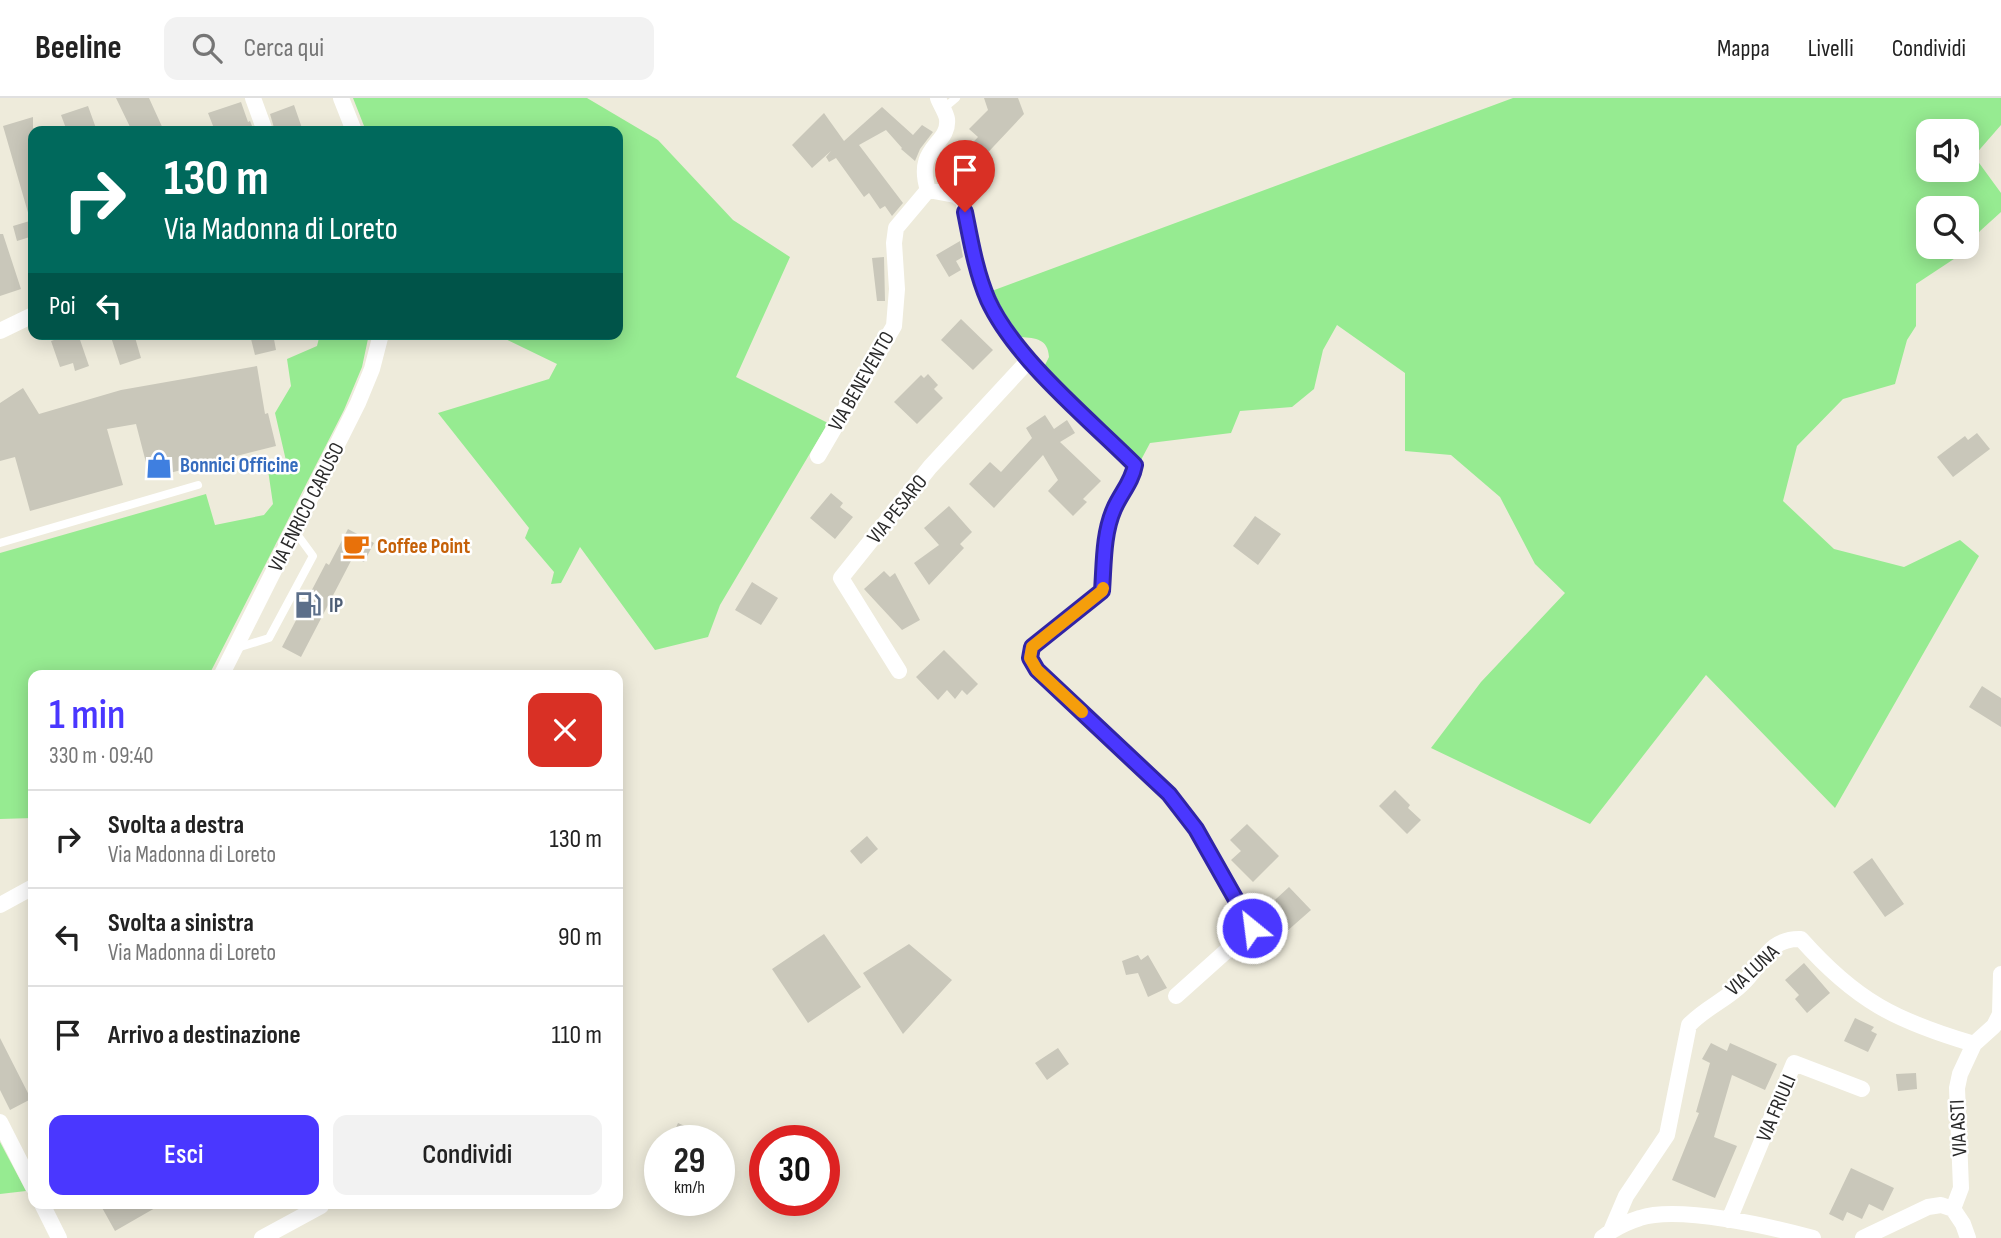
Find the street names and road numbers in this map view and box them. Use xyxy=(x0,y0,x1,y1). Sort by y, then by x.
street label: VIA BENEVENTO xyxy=(823,327,900,435)
street label: VIA ENRICO CARUSO xyxy=(263,438,350,576)
street label: VIA PESARO xyxy=(862,470,933,549)
street label: VIA LUNA xyxy=(1721,939,1785,1001)
street label: VIA FRIULI xyxy=(1751,1071,1802,1146)
street label: VIA ASTI xyxy=(1945,1099,1972,1157)

